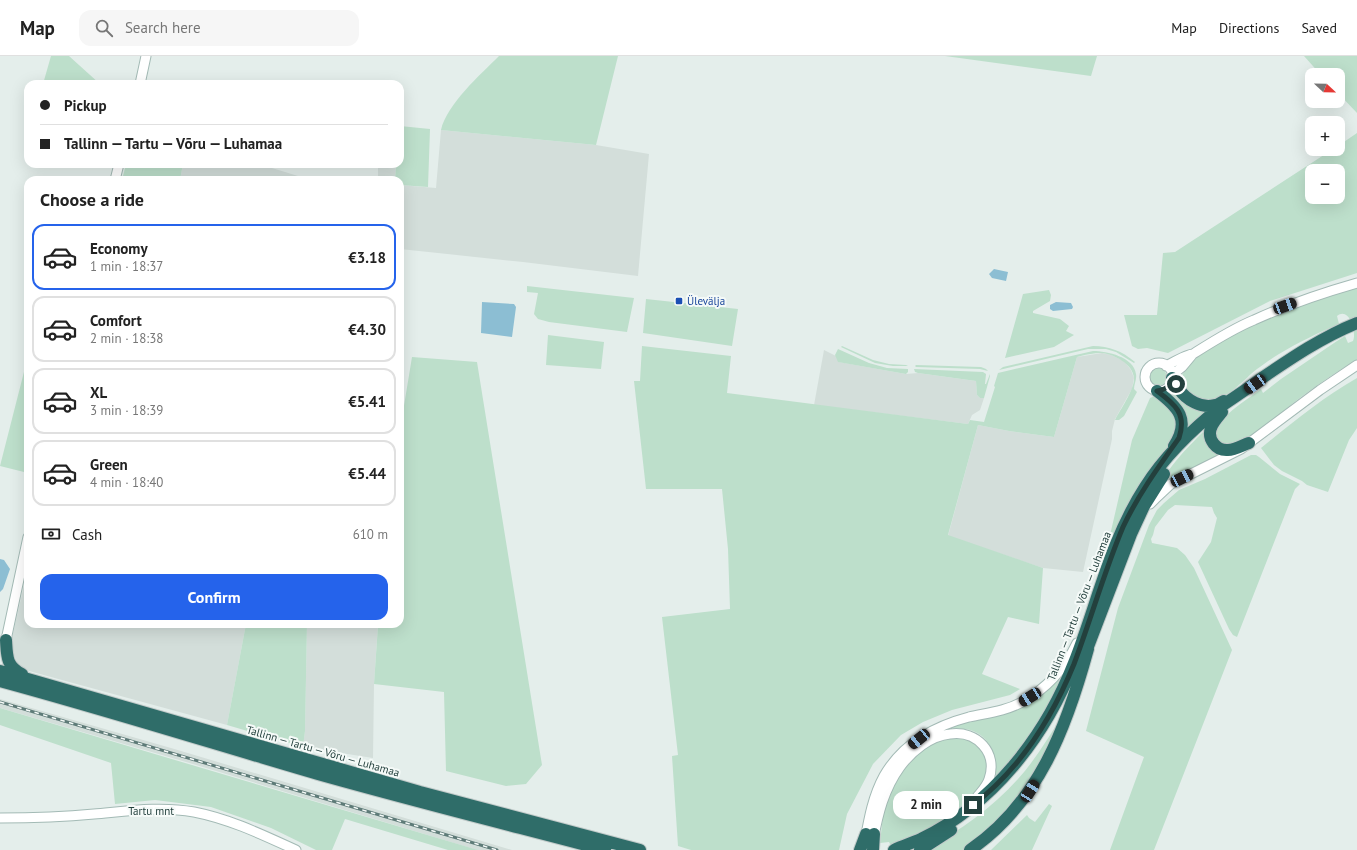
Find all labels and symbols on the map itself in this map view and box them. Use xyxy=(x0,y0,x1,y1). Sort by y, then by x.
north arrow xyxy=(1305,68,1345,108)
place label: Ülevälja xyxy=(687,294,725,308)
marker: Ülevälja xyxy=(674,296,684,306)
car xyxy=(1272,296,1298,316)
car xyxy=(1242,372,1268,396)
route start xyxy=(1167,375,1185,393)
car xyxy=(1169,467,1195,489)
street label: Tallinn — Tartu — Võru — Luhamaa xyxy=(1044,529,1114,683)
car xyxy=(1017,686,1043,708)
street label: Tallinn — Tartu — Võru — Luhamaa xyxy=(245,722,401,780)
car xyxy=(906,727,932,751)
car xyxy=(1019,778,1041,804)
callout: 2 min xyxy=(893,791,959,819)
route end xyxy=(964,796,982,814)
street label: Tartu mnt xyxy=(128,804,174,818)

